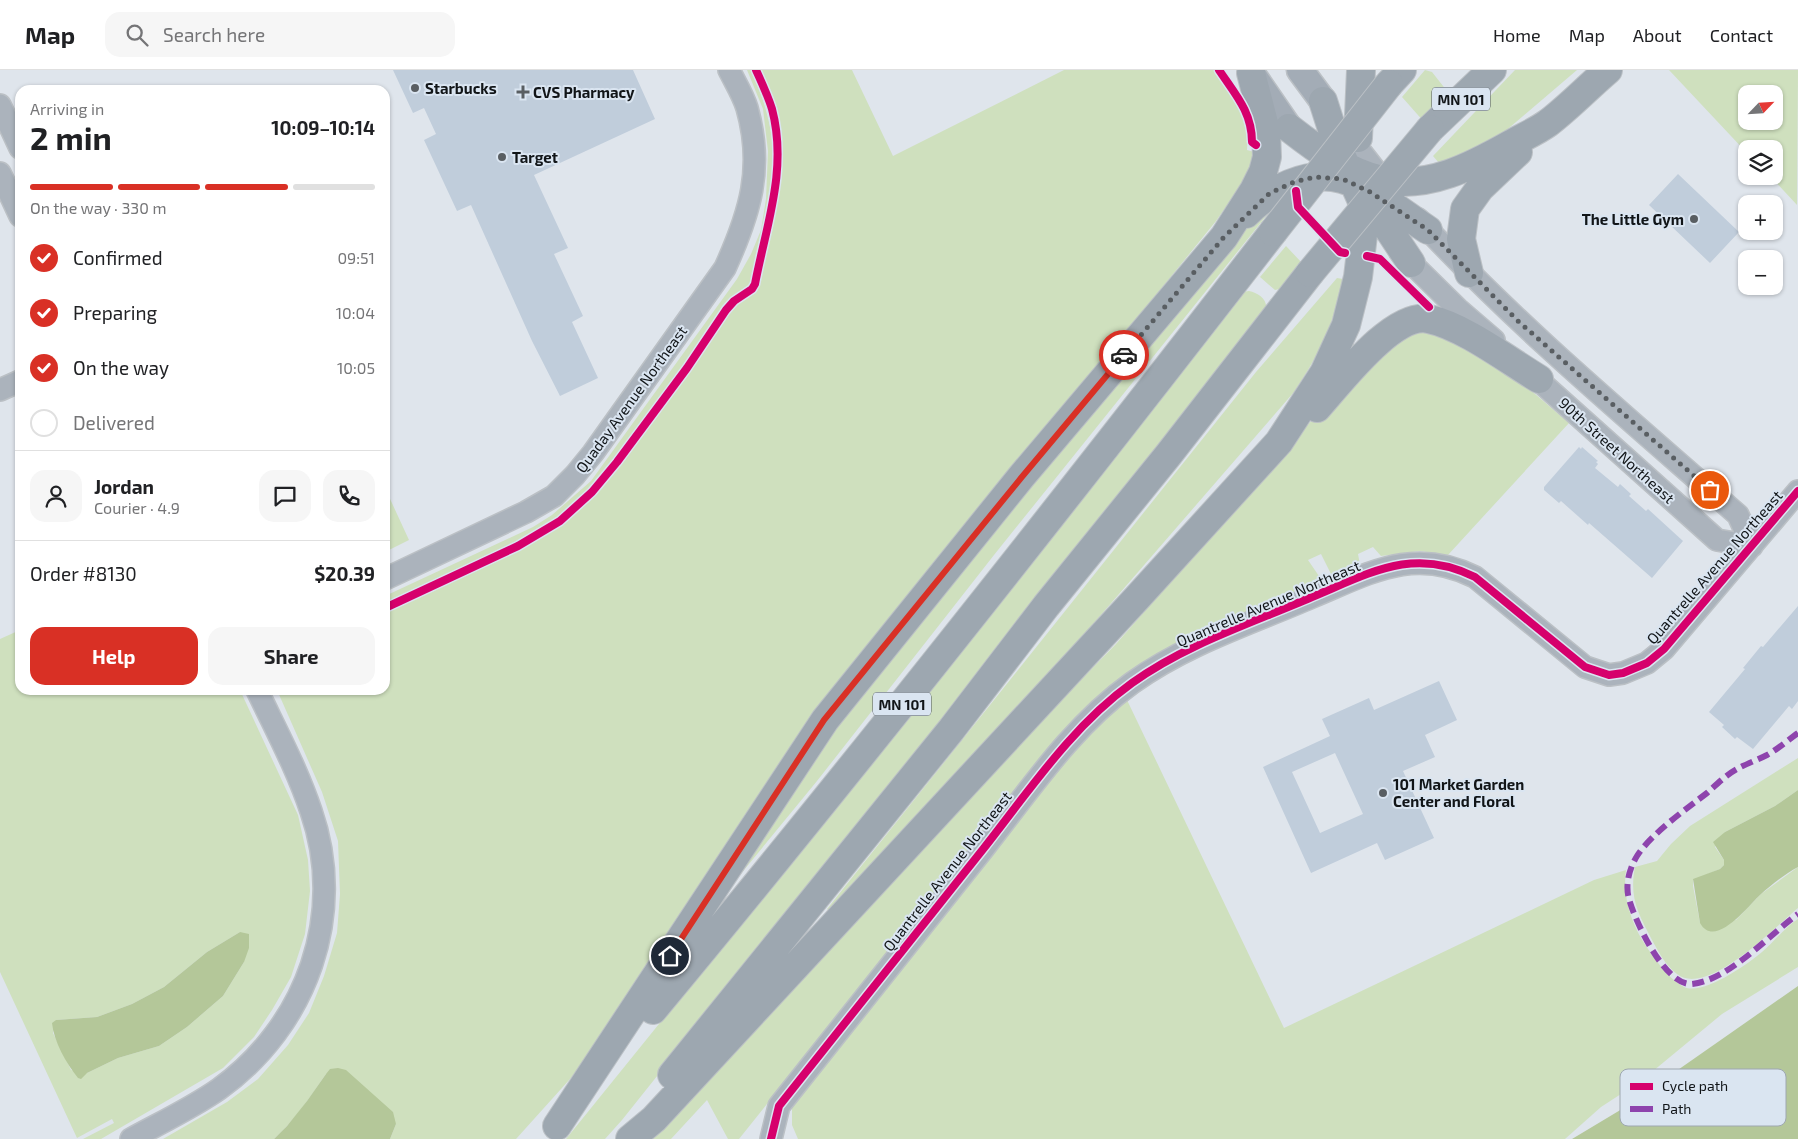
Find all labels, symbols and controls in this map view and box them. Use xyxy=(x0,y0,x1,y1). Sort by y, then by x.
search box xyxy=(105,12,455,57)
text: Map xyxy=(25,20,75,49)
icon: search xyxy=(123,21,151,49)
text: Search here xyxy=(163,23,265,46)
text: Home xyxy=(1493,24,1541,46)
text: Map xyxy=(1569,24,1605,46)
text: About xyxy=(1633,24,1682,46)
text: Contact xyxy=(1710,24,1773,46)
place label: Starbucks xyxy=(425,79,497,97)
marker: Starbucks xyxy=(409,82,421,94)
place label: CVS Pharmacy xyxy=(533,83,635,102)
north arrow xyxy=(1738,85,1782,130)
map controls xyxy=(1738,85,1783,295)
marker: CVS Pharmacy xyxy=(517,86,529,98)
road number: MN 101 xyxy=(1432,88,1490,110)
text: Arriving in xyxy=(30,99,104,118)
text: 10:09–10:14 xyxy=(271,116,375,139)
text: 2 min xyxy=(30,118,112,156)
button: layers xyxy=(1738,140,1783,185)
place label: Target xyxy=(512,148,558,166)
marker: Target xyxy=(496,151,508,163)
button: + xyxy=(1738,195,1783,240)
text: On the way · 330 m xyxy=(30,198,166,217)
place label: The Little Gym xyxy=(1582,210,1684,229)
marker: The Little Gym xyxy=(1688,213,1700,225)
icon: check xyxy=(30,244,58,272)
text: Confirmed xyxy=(73,246,163,269)
text: 09:51 xyxy=(337,248,375,267)
button: − xyxy=(1738,250,1783,295)
icon: check xyxy=(30,299,58,327)
text: Preparing xyxy=(73,301,157,324)
text: 10:04 xyxy=(336,303,375,322)
street label: Quaday Avenue Northeast xyxy=(572,322,691,476)
courier xyxy=(1099,330,1149,380)
icon: car xyxy=(1110,341,1138,369)
icon: check xyxy=(30,354,58,382)
text: On the way xyxy=(73,356,169,379)
text: 10:05 xyxy=(337,358,375,377)
street label: 90th Street Northeast xyxy=(1555,393,1679,507)
text: Delivered xyxy=(73,411,155,434)
pin xyxy=(1689,469,1731,511)
button: person xyxy=(30,470,82,522)
button: chat xyxy=(259,470,311,522)
button: phone xyxy=(323,470,375,522)
text: Jordan xyxy=(94,475,154,498)
icon: bag xyxy=(1696,476,1724,504)
street label: Quantrelle Avenue Northeast xyxy=(1642,486,1787,648)
text: Courier · 4.9 xyxy=(94,498,180,517)
street label: Quantrelle Avenue Northeast xyxy=(1173,556,1363,651)
text: Order #8130 xyxy=(30,562,137,585)
text: $20.39 xyxy=(314,562,375,585)
button: Help xyxy=(30,627,198,685)
button: Share xyxy=(208,627,375,685)
road number: MN 101 xyxy=(873,692,931,716)
place label: 101 Market Garden Center and Floral xyxy=(1393,775,1524,810)
street label: Quantrelle Avenue Northeast xyxy=(879,787,1016,955)
marker: 101 Market Garden Center and Floral xyxy=(1377,787,1389,799)
pin xyxy=(649,935,691,977)
icon: home xyxy=(656,942,684,970)
legend xyxy=(1620,1069,1786,1126)
text: Cycle path xyxy=(1662,1077,1728,1094)
text: Path xyxy=(1662,1100,1691,1117)

